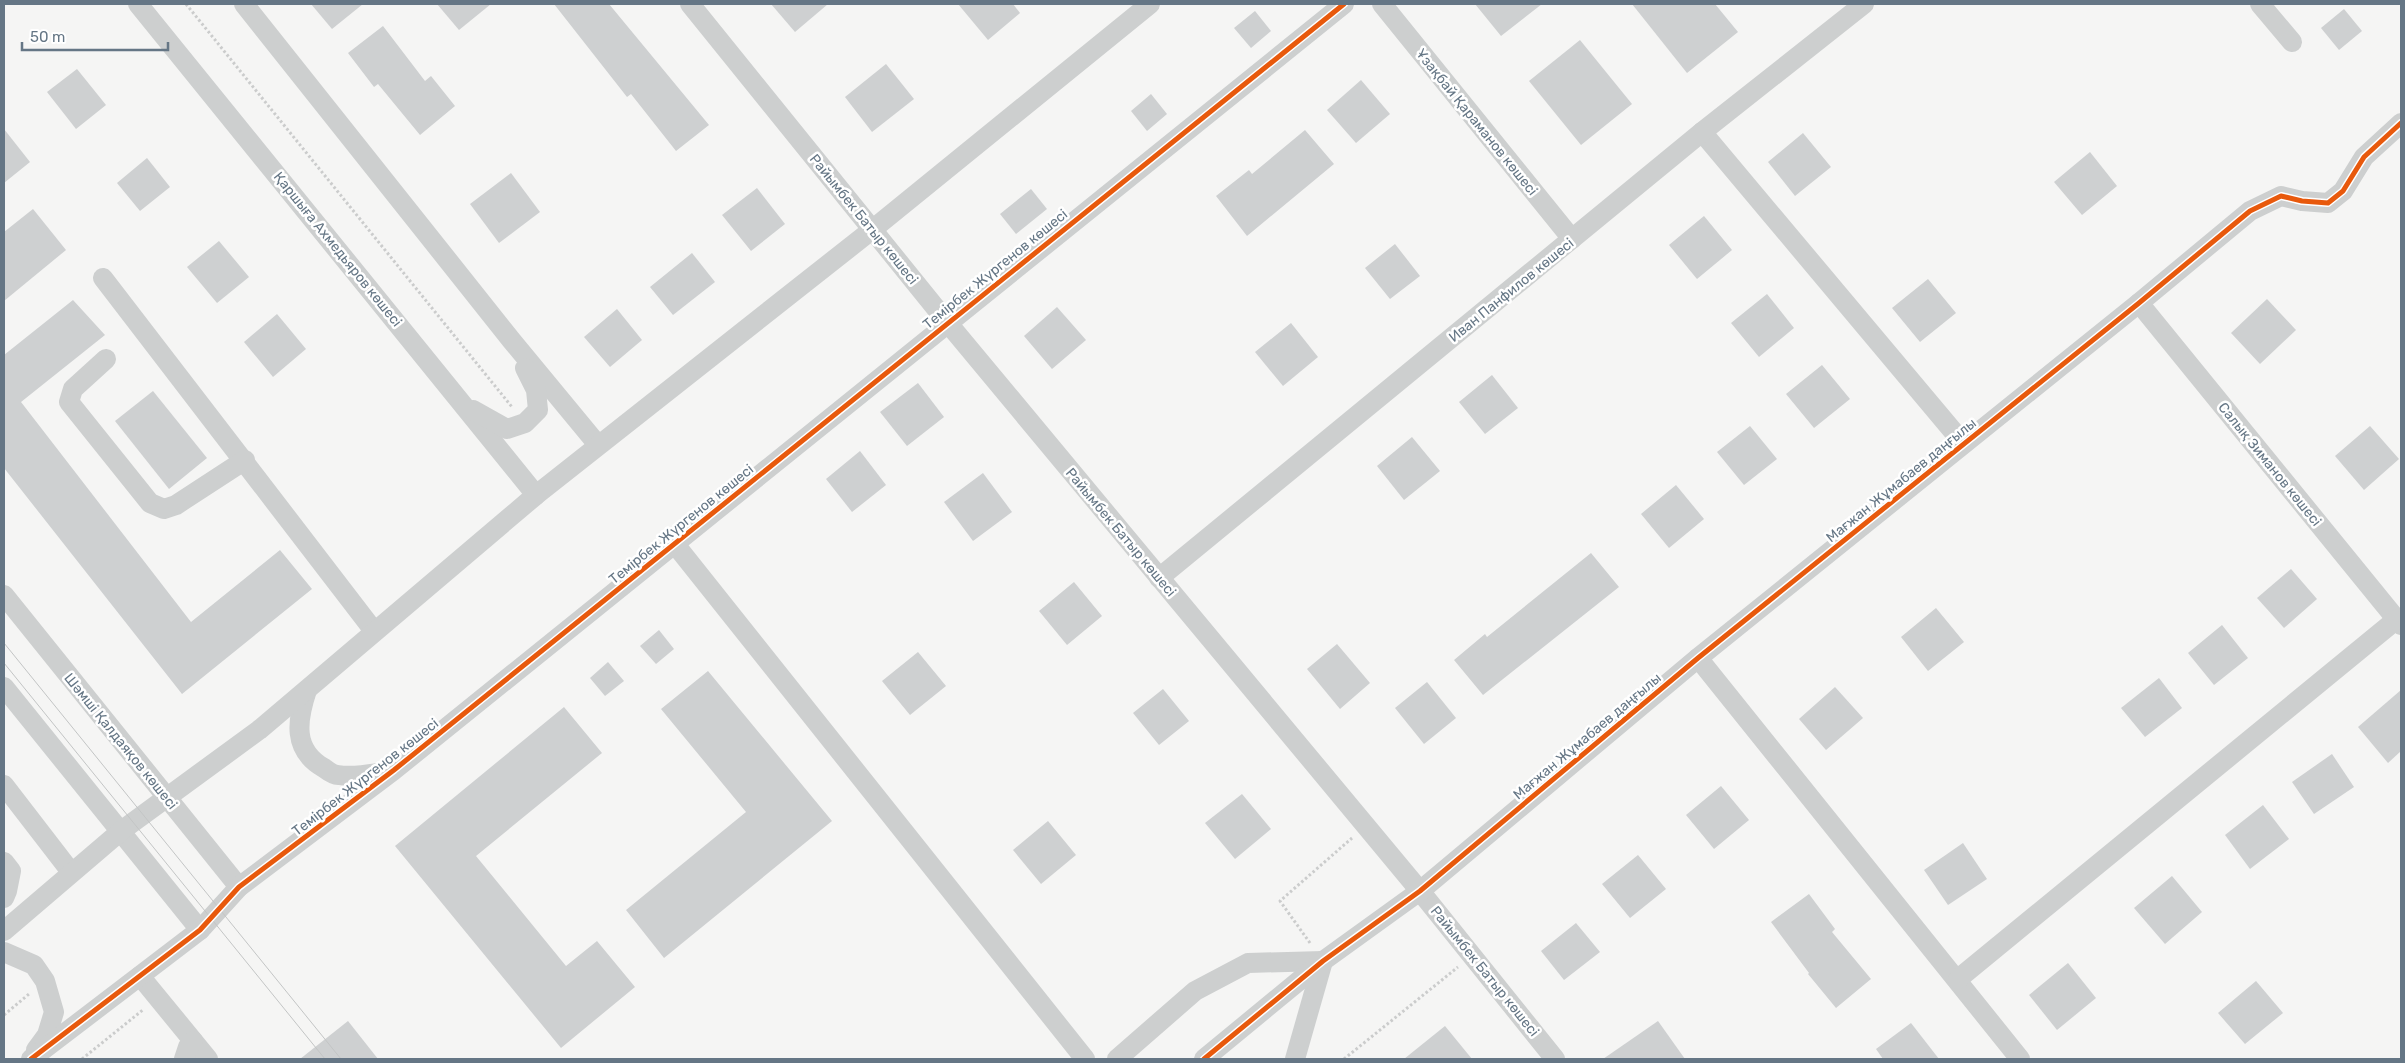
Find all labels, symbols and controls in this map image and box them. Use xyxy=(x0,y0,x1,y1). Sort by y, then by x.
scale bar xyxy=(22,20,169,52)
text: 50 m xyxy=(30,28,65,46)
street label: Ұзақбай Қараманов көшесі xyxy=(1412,46,1541,199)
street label: Райымбек Батыр көшесі xyxy=(806,151,921,288)
street label: Қаршыға Ахмедьяров көшесі xyxy=(270,169,405,330)
street label: Темірбек Жүргенов көшесі xyxy=(920,206,1071,333)
street label: Иван Панфилов көшесі xyxy=(1445,235,1577,346)
street label: Салық Зиманов көшесі xyxy=(2214,399,2325,530)
street label: Мағжан Жұмабаев даңғылы xyxy=(1823,415,1980,546)
street label: Темірбек Жүргенов көшесі xyxy=(606,461,757,588)
street label: Райымбек Батыр көшесі xyxy=(1062,465,1179,600)
street label: Мағжан Жұмабаев даңғылы xyxy=(1510,669,1665,803)
street label: Шәмші Қалдаяқов көшесі xyxy=(60,670,181,813)
street label: Темірбек Жүргенов көшесі xyxy=(289,715,442,840)
street label: Райымбек Батыр көшесі xyxy=(1427,903,1542,1040)

